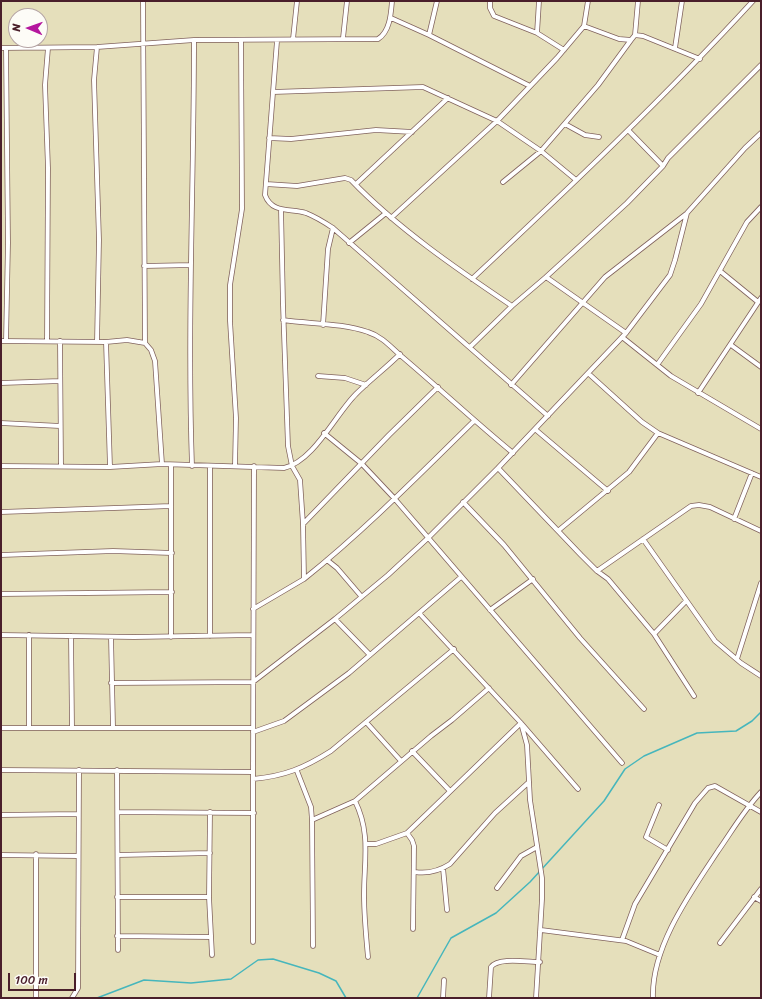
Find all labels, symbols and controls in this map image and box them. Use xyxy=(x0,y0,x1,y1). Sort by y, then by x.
north arrow xyxy=(8,8,48,48)
text: N xyxy=(7,23,26,32)
scale bar xyxy=(10,965,78,991)
text: 100 m xyxy=(15,969,48,991)

